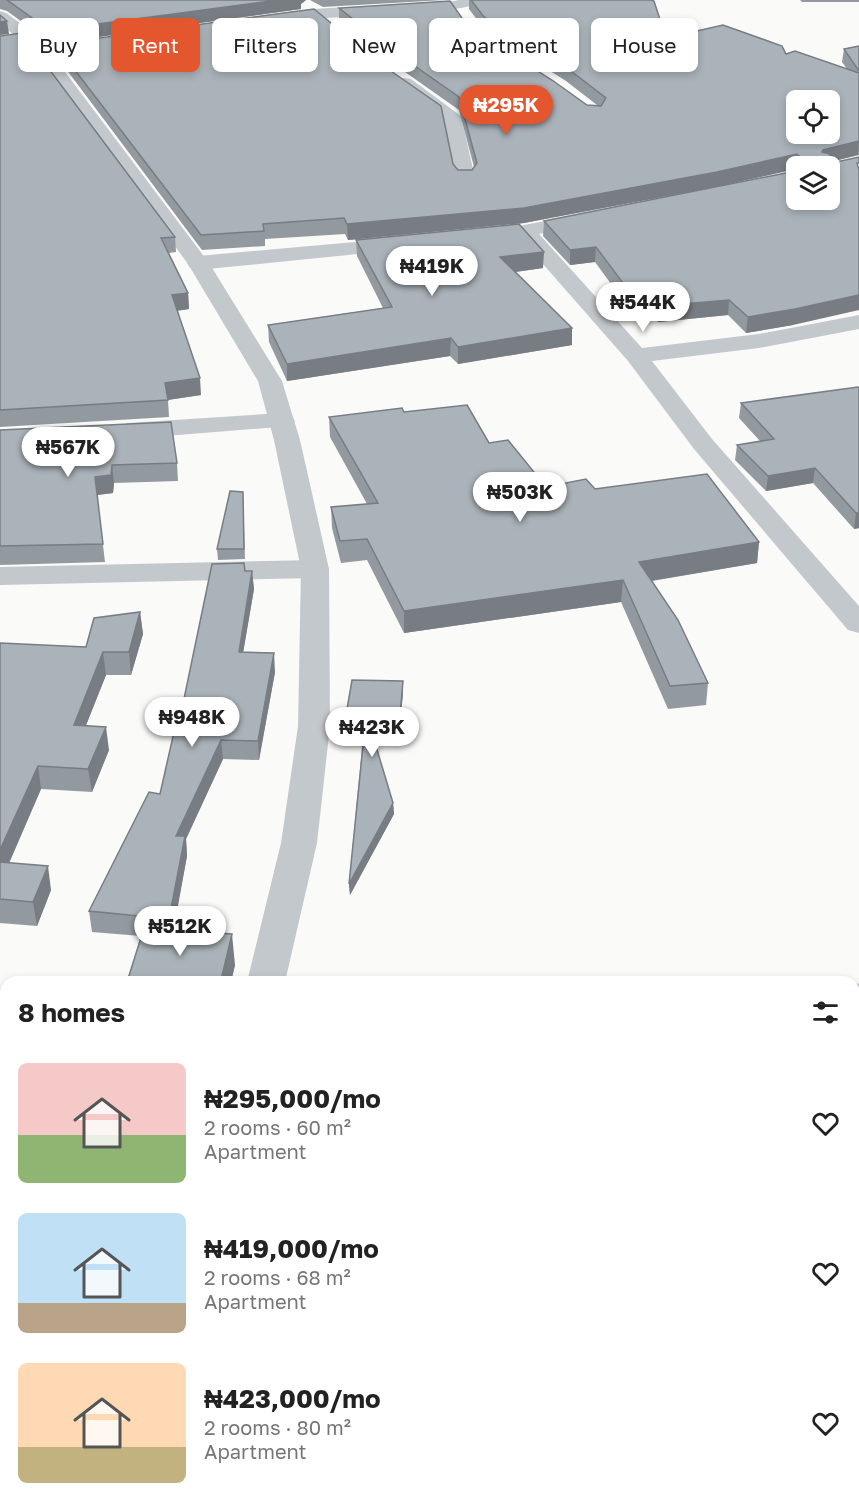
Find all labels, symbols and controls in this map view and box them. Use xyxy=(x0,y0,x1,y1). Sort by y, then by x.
chip: Buy xyxy=(18,18,99,72)
chip: Rent xyxy=(111,18,200,72)
chip: Filters xyxy=(212,18,318,72)
chip: New xyxy=(330,18,417,72)
chip: Apartment xyxy=(429,18,579,72)
chip: House xyxy=(591,18,698,72)
pin: ₦295K xyxy=(464,85,548,136)
map controls xyxy=(786,90,840,210)
button: locate xyxy=(786,90,840,144)
text: ₦295K xyxy=(473,92,539,116)
button: layers xyxy=(786,156,840,210)
pin: ₦419K xyxy=(390,246,474,297)
text: ₦419K xyxy=(400,253,464,277)
pin: ₦544K xyxy=(601,282,685,333)
text: ₦544K xyxy=(610,289,676,313)
pin: ₦567K xyxy=(26,427,110,478)
text: ₦567K xyxy=(36,434,100,458)
pin: ₦503K xyxy=(478,472,562,523)
text: ₦503K xyxy=(487,479,553,503)
pin: ₦948K xyxy=(150,697,234,748)
text: ₦948K xyxy=(159,704,225,728)
pin: ₦423K xyxy=(330,707,414,758)
text: ₦423K xyxy=(339,714,405,738)
pin: ₦512K xyxy=(138,906,222,957)
text: ₦512K xyxy=(148,913,212,937)
icon: filters xyxy=(809,996,842,1029)
text: 8 homes xyxy=(18,997,125,1028)
text: ₦295,000/mo xyxy=(204,1083,381,1114)
icon: home xyxy=(66,1087,138,1159)
icon: heart xyxy=(809,1107,842,1140)
text: 2 rooms · 60 m² xyxy=(204,1115,351,1139)
text: Apartment xyxy=(204,1139,307,1163)
text: ₦419,000/mo xyxy=(204,1233,379,1264)
icon: home xyxy=(66,1237,138,1309)
icon: heart xyxy=(809,1257,842,1290)
text: 2 rooms · 68 m² xyxy=(204,1265,351,1289)
text: Apartment xyxy=(204,1289,307,1313)
text: ₦423,000/mo xyxy=(204,1383,381,1414)
icon: home xyxy=(66,1387,138,1459)
icon: heart xyxy=(809,1407,842,1440)
text: 2 rooms · 80 m² xyxy=(204,1415,351,1439)
text: Apartment xyxy=(204,1439,307,1463)

